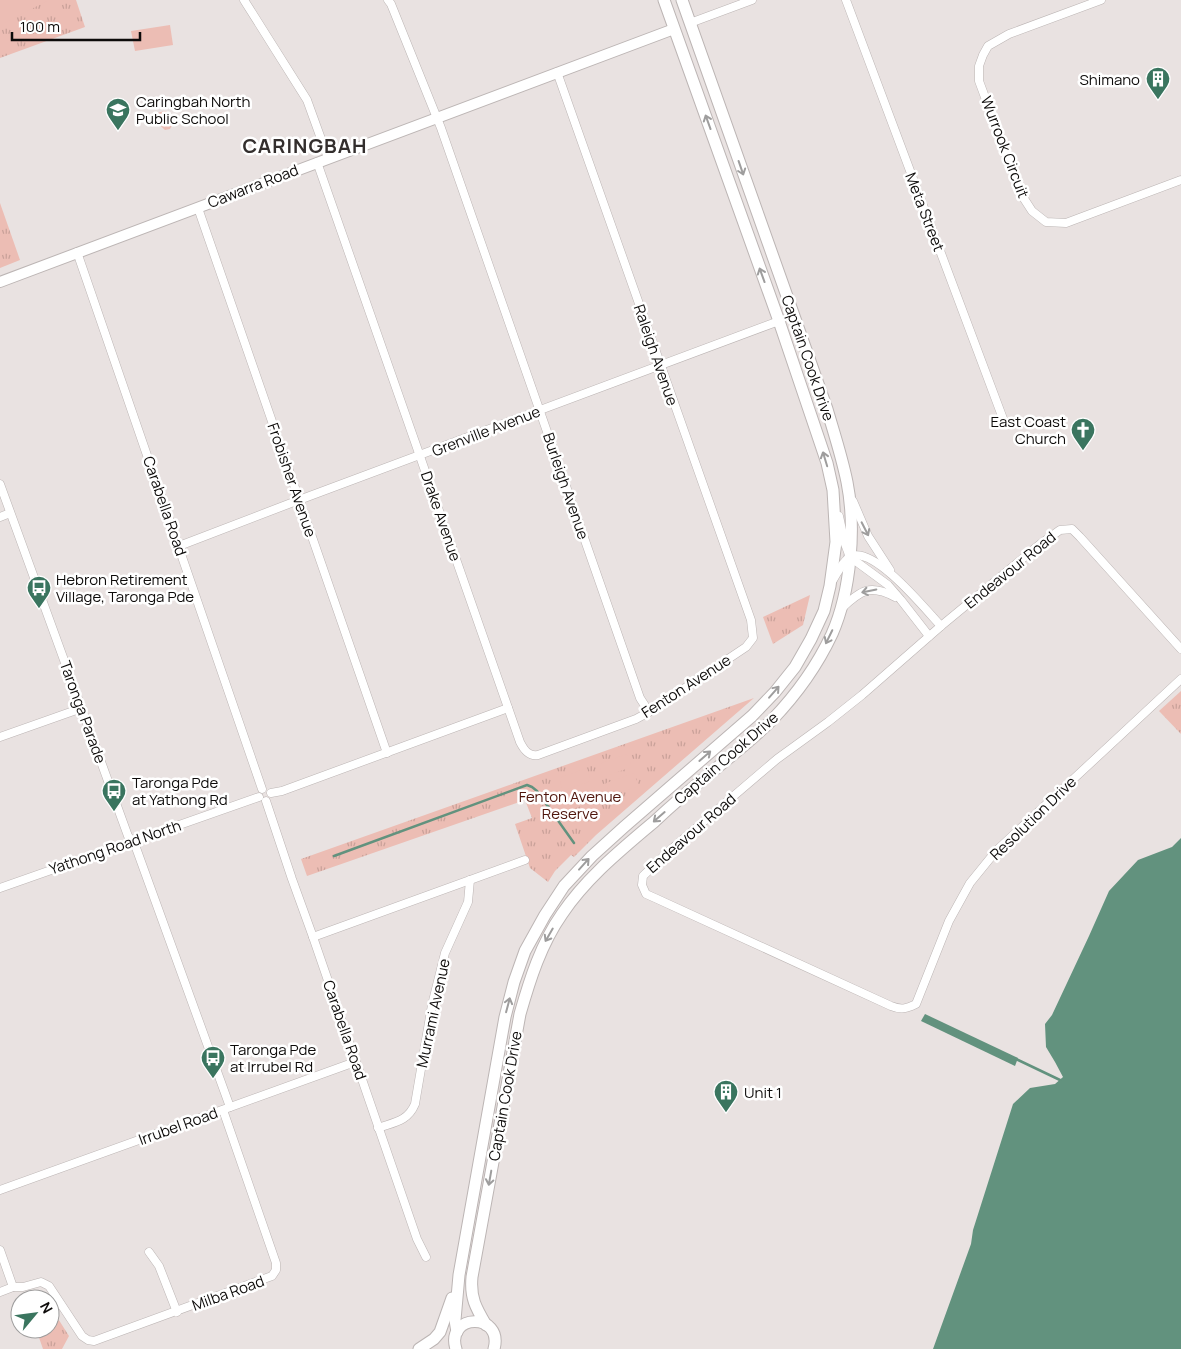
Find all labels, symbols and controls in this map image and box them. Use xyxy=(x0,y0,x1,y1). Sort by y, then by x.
scale bar xyxy=(12,10,140,42)
text: 100 m xyxy=(20,16,60,37)
building icon: Shimano xyxy=(1145,66,1171,100)
place label: Shimano xyxy=(1080,69,1140,90)
place label: Caringbah North Public School xyxy=(136,91,250,129)
street label: Wurrook Circuit xyxy=(976,93,1034,201)
school or university icon: Caringbah North Public School xyxy=(105,97,131,131)
one-way arrow xyxy=(702,115,712,131)
district label: CARINGBAH xyxy=(242,132,368,159)
street label: Cawarra Road xyxy=(205,159,301,213)
one-way arrow xyxy=(737,160,747,176)
street label: Meta Street xyxy=(900,170,950,254)
one-way arrow xyxy=(757,268,766,284)
street label: Captain Cook Drive xyxy=(777,292,839,424)
street label: Raleigh Avenue xyxy=(629,302,683,409)
street label: Grenville Avenue xyxy=(429,401,543,461)
place label: East Coast Church xyxy=(990,411,1066,449)
church icon: East Coast Church xyxy=(1070,417,1096,451)
street label: Frobisher Avenue xyxy=(263,420,321,540)
street label: Burleigh Avenue xyxy=(538,430,594,542)
one-way arrow xyxy=(820,451,830,467)
street label: Carabella Road xyxy=(138,453,192,559)
street label: Drake Avenue xyxy=(416,468,466,564)
one-way arrow xyxy=(861,521,870,536)
street label: Endeavour Road xyxy=(960,527,1060,613)
place label: Hebron Retirement Village, Taronga Pde xyxy=(56,569,194,607)
bus stop icon: Hebron Retirement Village, Taronga Pde xyxy=(26,575,52,609)
one-way arrow xyxy=(861,587,877,597)
one-way arrow xyxy=(824,630,834,645)
street label: Fenton Avenue xyxy=(637,649,735,723)
street label: Taronga Parade xyxy=(55,658,111,766)
one-way arrow xyxy=(768,686,779,699)
street label: Captain Cook Drive xyxy=(669,707,783,809)
one-way arrow xyxy=(699,750,712,762)
street label: Resolution Drive xyxy=(985,771,1081,865)
place label: Taronga Pde at Yathong Rd xyxy=(132,772,228,810)
bus stop icon: Taronga Pde at Yathong Rd xyxy=(101,778,127,812)
park label: Fenton Avenue Reserve xyxy=(519,786,622,824)
street label: Endeavour Road xyxy=(642,788,740,878)
one-way arrow xyxy=(653,811,666,822)
street label: Yathong Road North xyxy=(46,815,184,879)
one-way arrow xyxy=(579,858,590,871)
one-way arrow xyxy=(544,927,554,941)
street label: Murrami Avenue xyxy=(411,956,455,1069)
street label: Carabella Road xyxy=(318,977,372,1083)
one-way arrow xyxy=(504,998,513,1014)
street label: Captain Cook Drive xyxy=(483,1029,527,1163)
place label: Taronga Pde at Irrubel Rd xyxy=(230,1039,316,1077)
bus stop icon: Taronga Pde at Irrubel Rd xyxy=(200,1045,226,1079)
building icon: Unit 1 xyxy=(713,1079,739,1113)
place label: Unit 1 xyxy=(744,1082,782,1103)
street label: Irrubel Road xyxy=(135,1102,221,1150)
one-way arrow xyxy=(484,1169,494,1185)
street label: Milba Road xyxy=(189,1270,267,1316)
north arrow xyxy=(10,1289,60,1339)
text: N xyxy=(36,1298,58,1316)

